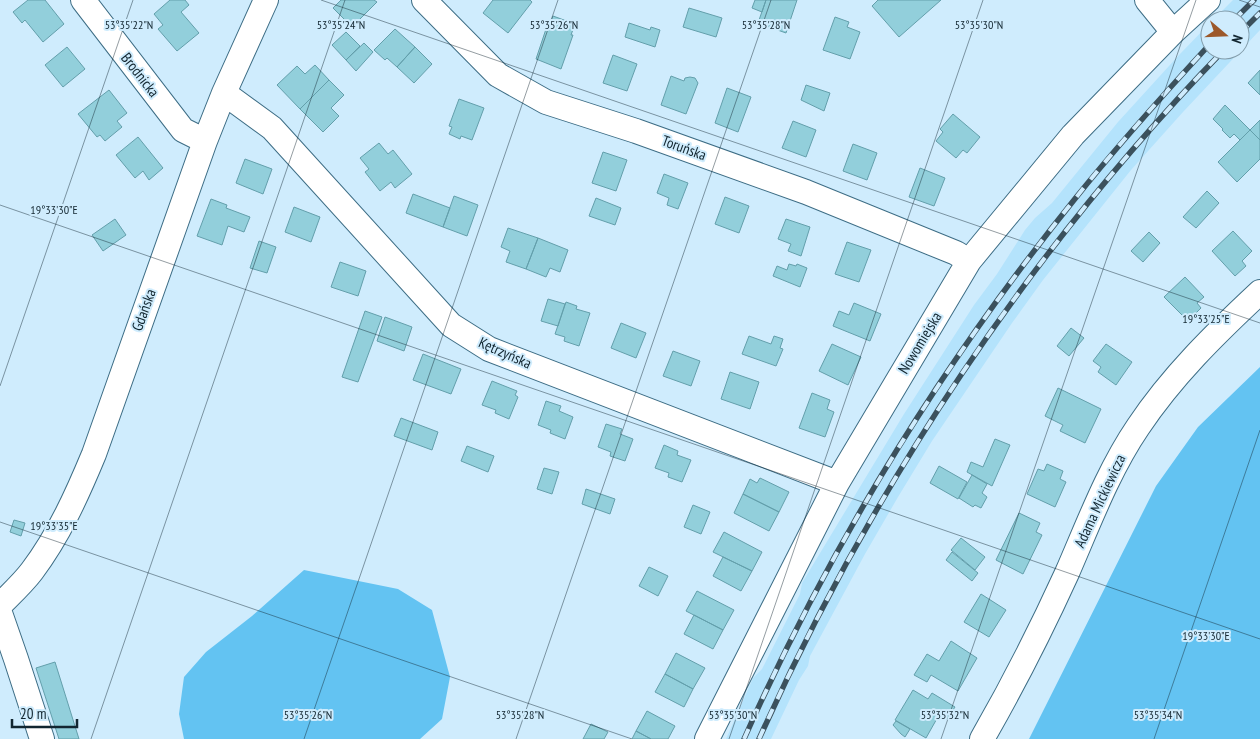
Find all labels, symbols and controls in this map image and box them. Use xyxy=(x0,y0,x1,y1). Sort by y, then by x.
north arrow xyxy=(1200,10,1250,60)
text: 53°35'22"N xyxy=(105,17,153,32)
text: 53°35'24"N xyxy=(317,17,365,32)
text: 53°35'26"N xyxy=(530,17,578,32)
text: 53°35'28"N xyxy=(742,17,790,32)
text: 53°35'30"N xyxy=(955,17,1003,32)
text: N xyxy=(1228,33,1247,46)
street label: Brodnicka xyxy=(117,49,164,101)
street label: Toruńska xyxy=(659,131,709,164)
text: 19°33'30"E xyxy=(30,202,78,217)
street label: Gdańska xyxy=(127,286,160,333)
street label: Nowomiejska xyxy=(894,308,945,377)
text: 19°33'25"E xyxy=(1182,311,1230,326)
street label: Kętrzyńska xyxy=(476,333,534,373)
street label: Adama Mickiewicza xyxy=(1070,451,1129,550)
text: 19°33'35"E xyxy=(30,518,78,533)
text: 19°33'30"E xyxy=(1182,628,1230,643)
scale bar xyxy=(12,696,78,728)
text: 20 m xyxy=(20,704,46,723)
text: 53°35'26"N xyxy=(284,707,332,722)
text: 53°35'28"N xyxy=(496,707,544,722)
text: 53°35'30"N xyxy=(709,707,757,722)
text: 53°35'32"N xyxy=(921,707,969,722)
text: 53°35'34"N xyxy=(1134,707,1182,722)

